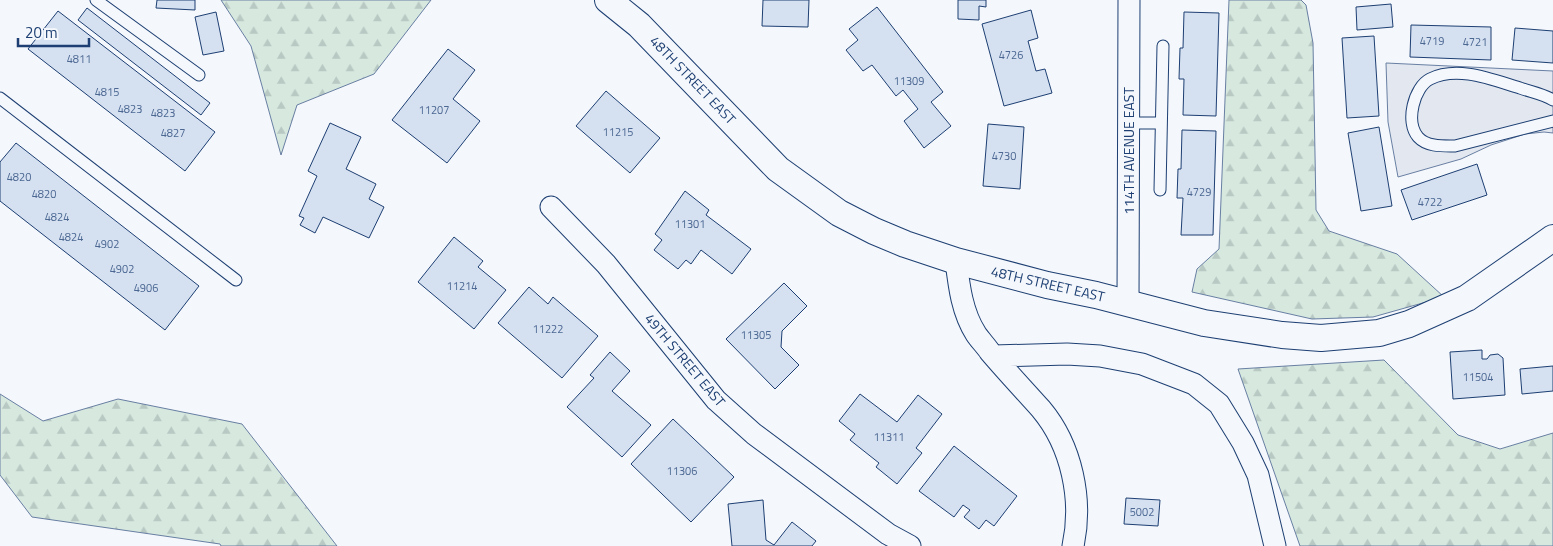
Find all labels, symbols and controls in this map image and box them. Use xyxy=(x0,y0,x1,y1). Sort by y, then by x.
scale bar xyxy=(18,15,89,47)
text: 20 m xyxy=(25,21,58,44)
street label: 48TH STREET EAST xyxy=(646,31,742,129)
house number: 4719 xyxy=(1420,33,1444,49)
house number: 4721 xyxy=(1463,34,1487,50)
house number: 4726 xyxy=(999,47,1023,63)
house number: 4811 xyxy=(67,51,91,67)
house number: 11309 xyxy=(894,73,924,89)
house number: 4815 xyxy=(95,84,119,100)
street label: 114TH AVENUE EAST xyxy=(1118,87,1139,215)
house number: 4823 xyxy=(118,101,142,117)
house number: 11207 xyxy=(419,102,449,118)
house number: 4823 xyxy=(151,105,175,121)
house number: 11215 xyxy=(603,124,633,140)
house number: 4827 xyxy=(161,125,185,141)
house number: 4730 xyxy=(992,148,1016,164)
house number: 4820 xyxy=(7,169,31,185)
house number: 4729 xyxy=(1187,184,1211,200)
house number: 4820 xyxy=(32,186,56,202)
house number: 4722 xyxy=(1418,194,1442,210)
house number: 4824 xyxy=(45,209,69,225)
house number: 11301 xyxy=(675,216,705,232)
house number: 4824 xyxy=(59,229,83,245)
house number: 4902 xyxy=(95,236,119,252)
street label: 48TH STREET EAST xyxy=(989,260,1108,307)
house number: 4902 xyxy=(110,261,134,277)
house number: 11214 xyxy=(447,278,477,294)
house number: 4906 xyxy=(134,280,158,296)
street label: 49TH STREET EAST xyxy=(640,308,731,411)
house number: 11222 xyxy=(533,321,563,337)
house number: 11305 xyxy=(741,327,771,343)
house number: 11504 xyxy=(1463,369,1493,385)
house number: 11311 xyxy=(874,429,904,445)
house number: 11306 xyxy=(667,463,697,479)
house number: 5002 xyxy=(1130,504,1154,520)

